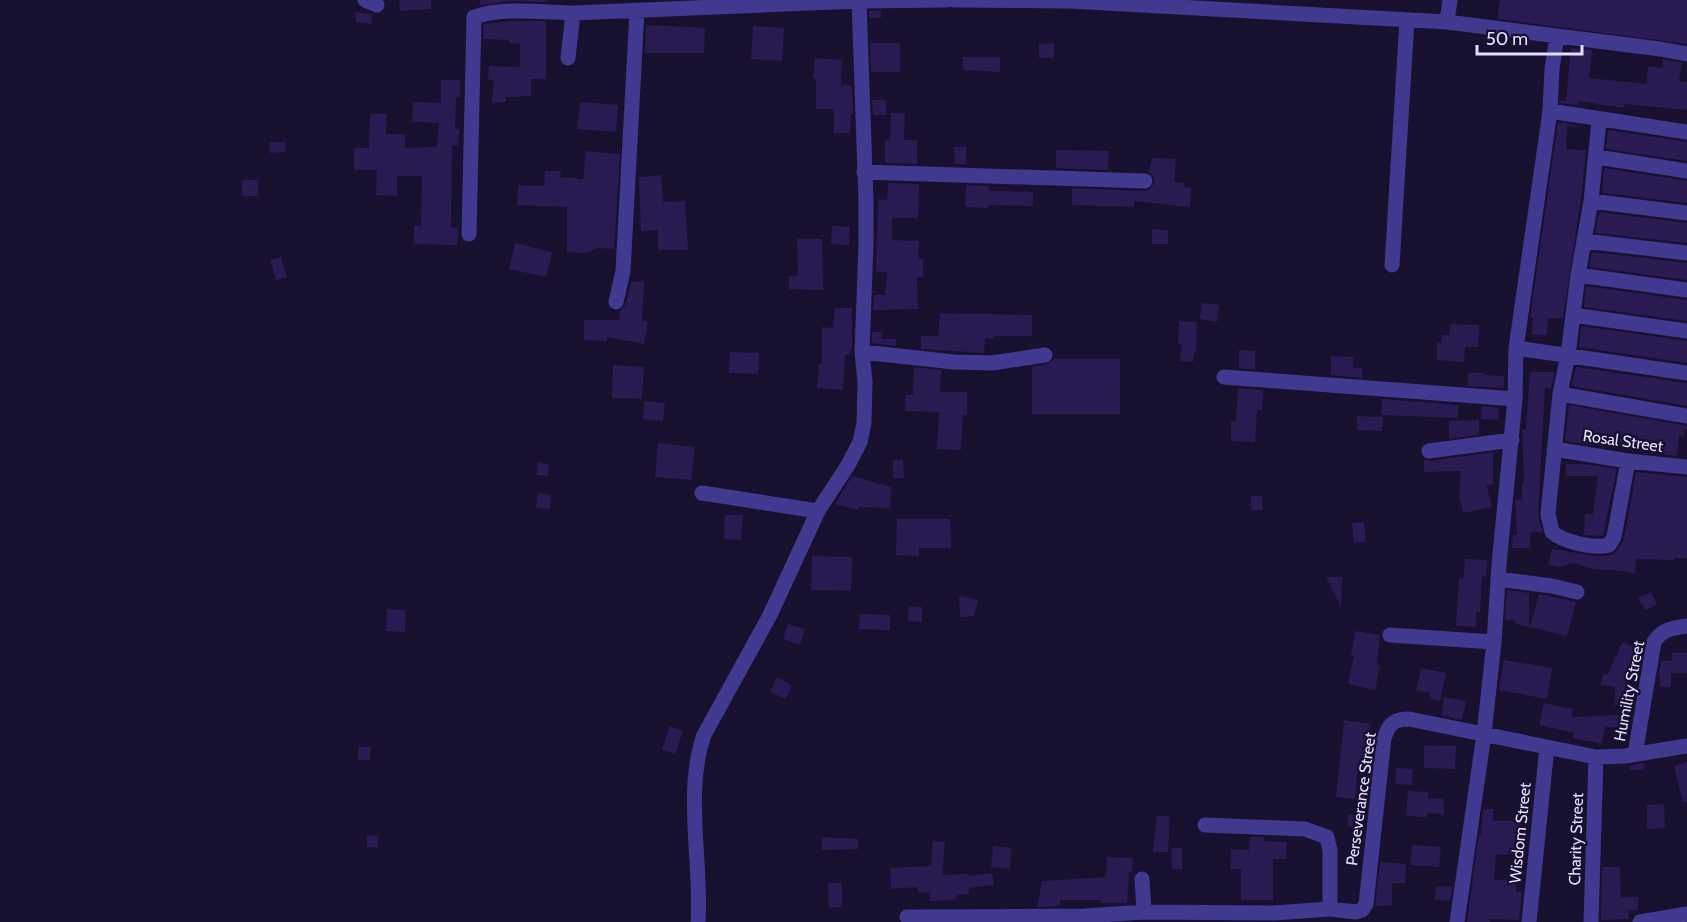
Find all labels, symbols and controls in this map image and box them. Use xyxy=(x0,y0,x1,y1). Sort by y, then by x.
scale bar xyxy=(1477,18,1582,56)
text: 50 m xyxy=(1486,28,1528,50)
street label: Rosal Street xyxy=(1582,426,1665,456)
street label: Humility Street xyxy=(1610,638,1648,743)
street label: Perseverance Street xyxy=(1342,730,1380,867)
street label: Wisdom Street xyxy=(1505,781,1535,884)
street label: Charity Street xyxy=(1565,792,1587,886)

